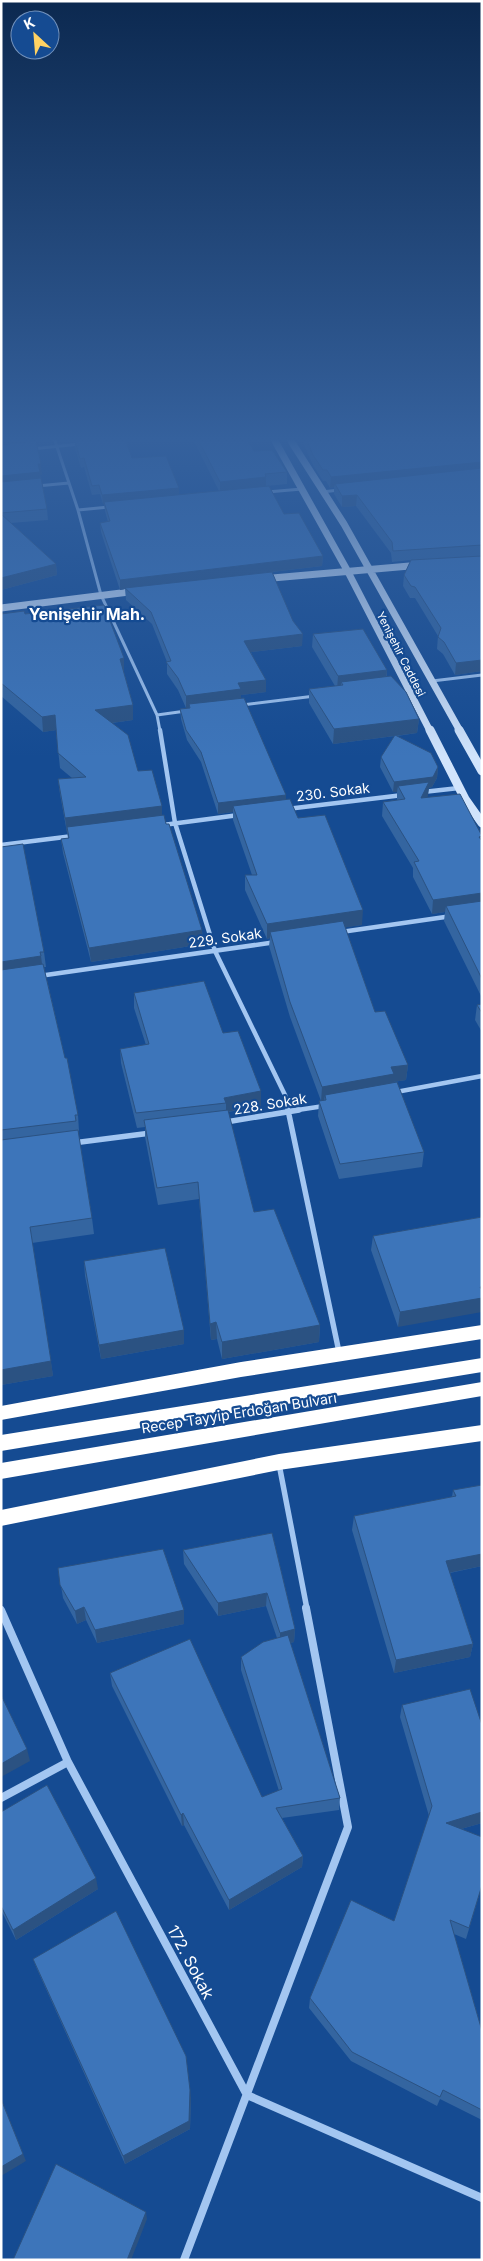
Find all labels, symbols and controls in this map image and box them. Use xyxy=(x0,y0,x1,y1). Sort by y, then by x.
north arrow xyxy=(10,10,60,60)
text: K xyxy=(21,13,37,33)
district label: Yenişehir Mah. xyxy=(29,604,145,624)
street label: Yenişehir Caddesi xyxy=(374,609,428,699)
street label: 230. Sokak xyxy=(295,779,371,804)
street label: 229. Sokak xyxy=(187,924,263,951)
street label: 228. Sokak xyxy=(232,1089,308,1118)
street label: Recep Tayyip Erdoğan Bulvarı xyxy=(140,1389,338,1436)
street label: 172. Sokak xyxy=(163,1922,219,2003)

